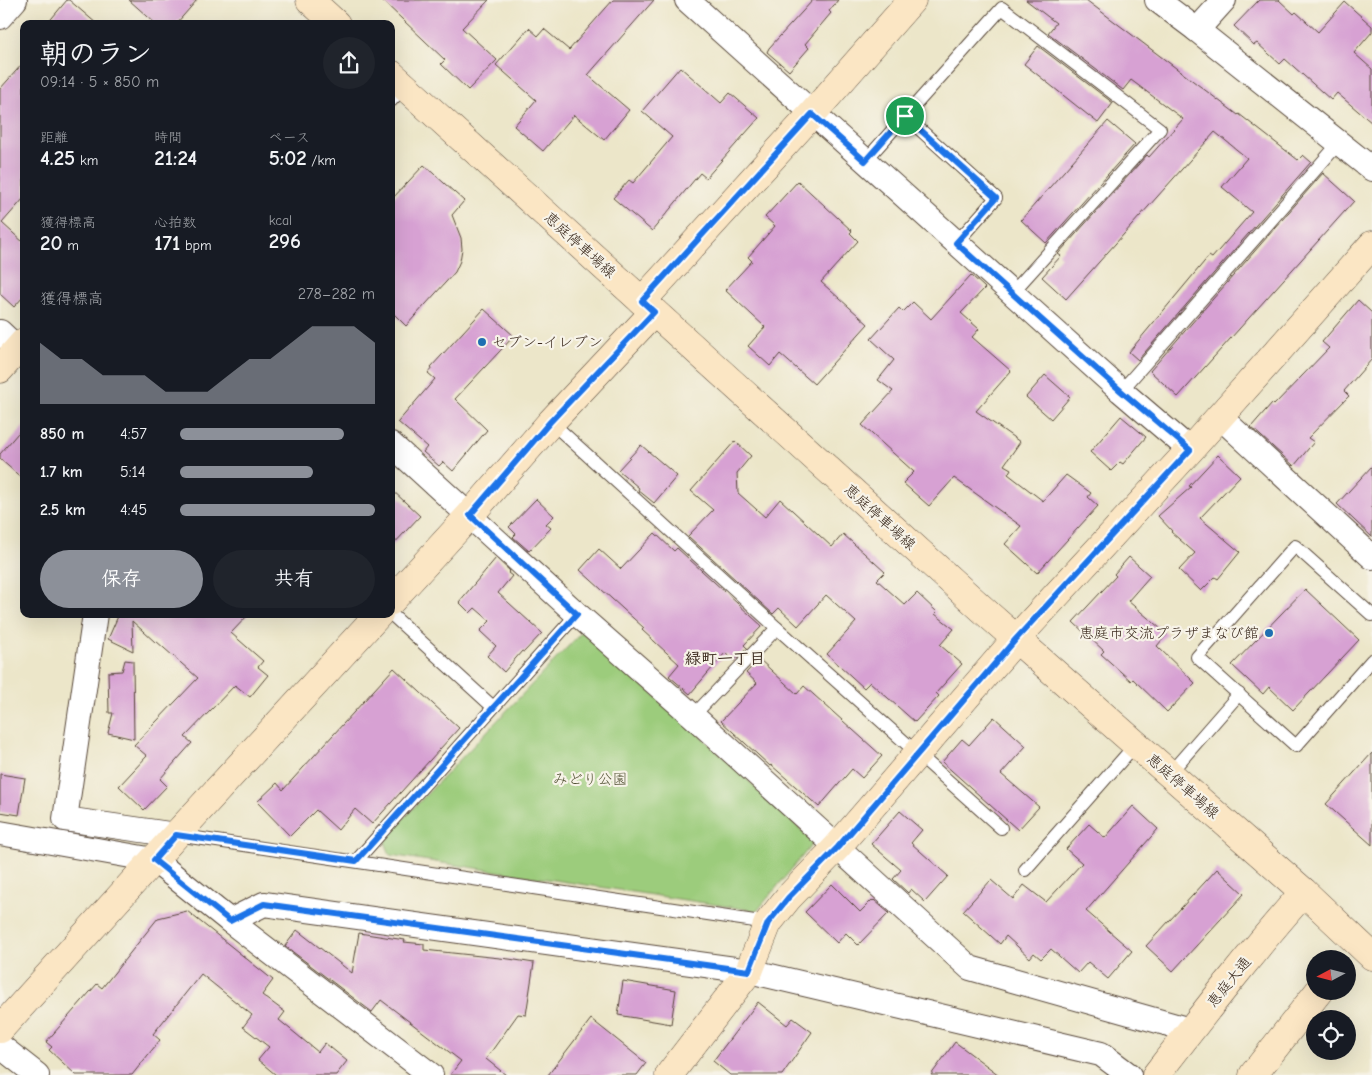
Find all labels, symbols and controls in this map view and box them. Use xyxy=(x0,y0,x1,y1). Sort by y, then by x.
button: share xyxy=(323,37,375,89)
text: 朝のラン xyxy=(40,38,152,70)
text: 09:14 · 5 × 850 m xyxy=(40,73,159,91)
pin xyxy=(884,95,926,137)
icon: arrive xyxy=(891,102,919,130)
text: 距離 xyxy=(40,129,68,146)
text: 時間 xyxy=(154,129,182,146)
text: ペース xyxy=(269,129,310,146)
text: 4.25 xyxy=(40,146,75,170)
text: 21:24 xyxy=(154,146,197,170)
text: 5:02 xyxy=(269,146,307,170)
text: km xyxy=(75,152,98,169)
text: /km xyxy=(307,152,336,169)
street label: 恵庭停車場線 xyxy=(541,208,619,282)
text: kcal xyxy=(269,212,292,229)
text: 獲得標高 xyxy=(40,214,96,231)
text: 心拍数 xyxy=(154,214,196,231)
text: 296 xyxy=(269,229,301,253)
text: 20 xyxy=(40,231,62,255)
text: 171 xyxy=(154,231,180,255)
text: m xyxy=(62,237,79,254)
text: bpm xyxy=(180,237,211,254)
text: 278–282 m xyxy=(298,285,375,303)
text: 獲得標高 xyxy=(40,290,104,308)
place label: セブン-イレブン xyxy=(492,333,603,351)
marker: セブン-イレブン xyxy=(476,336,488,348)
text: 850 m xyxy=(40,425,84,443)
text: 4:57 xyxy=(120,425,147,443)
text: 1.7 km xyxy=(40,463,83,481)
text: 5:14 xyxy=(120,463,146,481)
street label: 恵庭停車場線 xyxy=(841,480,919,554)
text: 2.5 km xyxy=(40,501,86,519)
text: 4:45 xyxy=(120,501,147,519)
button: 保存 xyxy=(40,550,203,608)
button: 共有 xyxy=(213,550,375,608)
place label: 恵庭市交流プラザまなび館 xyxy=(1079,624,1259,642)
marker: 恵庭市交流プラザまなび館 xyxy=(1263,627,1275,639)
district label: 緑町一丁目 xyxy=(685,650,765,668)
street label: 恵庭停車場線 xyxy=(1143,750,1223,822)
park label: みどり公園 xyxy=(552,770,628,788)
north arrow xyxy=(1306,950,1356,1000)
map controls xyxy=(1306,950,1356,1060)
street label: 恵庭大通 xyxy=(1203,953,1255,1011)
button: locate xyxy=(1306,1010,1356,1060)

